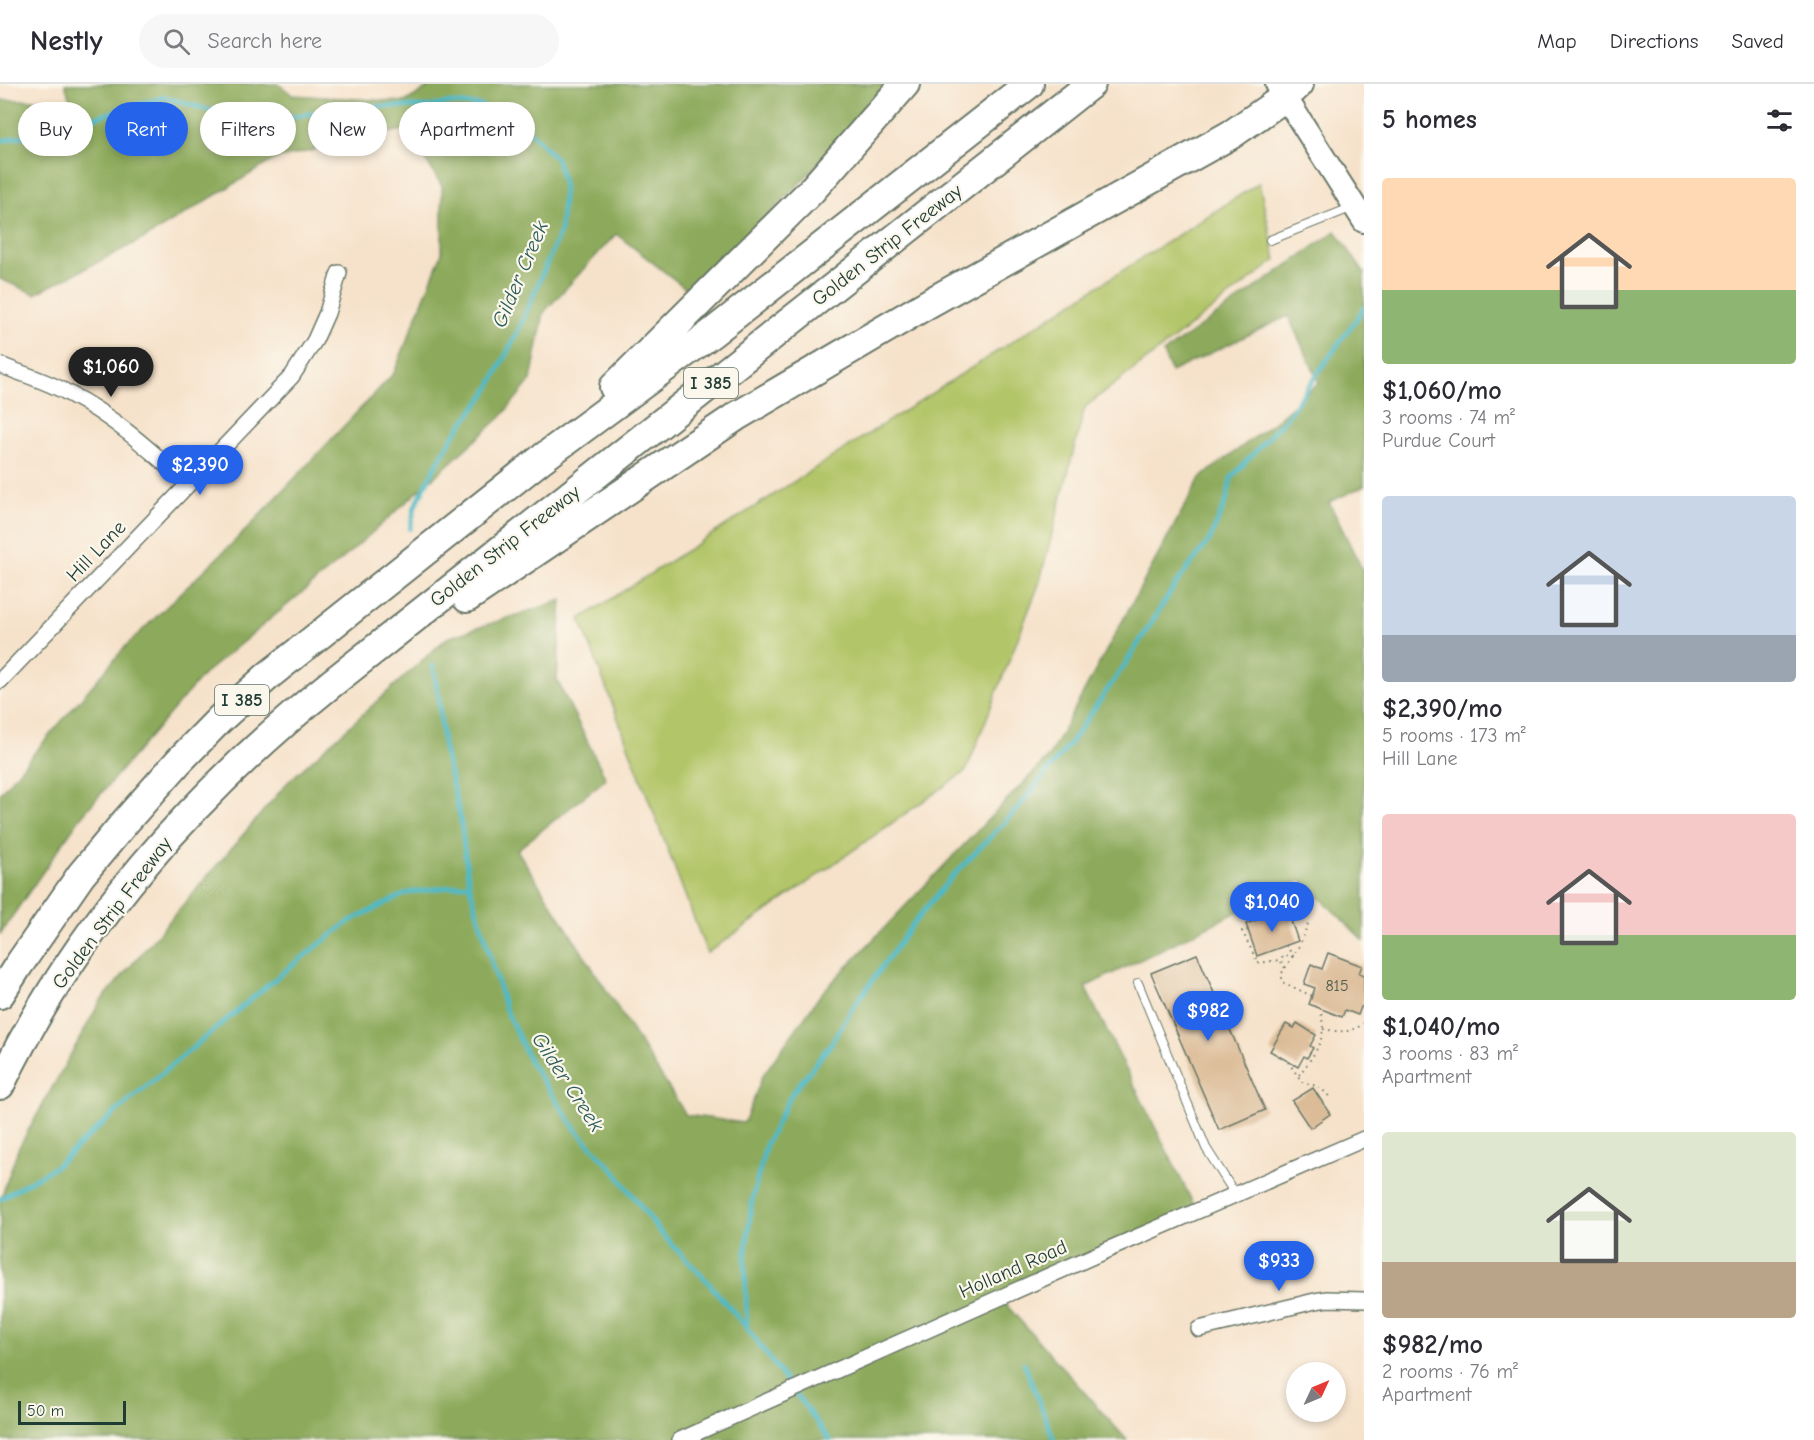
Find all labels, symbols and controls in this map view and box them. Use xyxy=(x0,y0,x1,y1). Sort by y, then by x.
search box xyxy=(139,14,559,68)
text: Nestly xyxy=(30,25,103,57)
icon: search xyxy=(160,25,193,58)
text: Search here xyxy=(208,28,322,54)
text: Map xyxy=(1537,29,1577,53)
text: Directions xyxy=(1610,29,1699,53)
text: Saved xyxy=(1732,29,1784,53)
chip: Buy xyxy=(18,102,93,156)
chip: Rent xyxy=(105,102,188,156)
chip: Filters xyxy=(200,102,296,156)
chip: New xyxy=(308,102,387,156)
chip: Apartment xyxy=(399,102,535,156)
icon: filters xyxy=(1763,104,1796,137)
text: 5 homes xyxy=(1382,105,1477,135)
street label: Golden Strip Freeway xyxy=(807,179,967,311)
water label: Gilder Creek xyxy=(487,216,553,331)
icon: home xyxy=(1535,217,1643,325)
pin: $1,060 xyxy=(62,347,160,398)
text: $1,060 xyxy=(82,355,140,378)
road number: I 385 xyxy=(684,368,738,398)
text: $1,060/mo xyxy=(1382,376,1502,406)
text: 3 rooms · 74 m² xyxy=(1382,406,1515,429)
text: Purdue Court xyxy=(1382,429,1495,452)
pin: $2,390 xyxy=(151,445,249,496)
text: $2,390 xyxy=(171,453,229,476)
street label: Golden Strip Freeway xyxy=(425,480,585,612)
street label: Hill Lane xyxy=(62,516,130,586)
icon: home xyxy=(1535,535,1643,643)
road number: I 385 xyxy=(215,685,269,715)
text: $2,390/mo xyxy=(1382,694,1502,724)
text: 5 rooms · 173 m² xyxy=(1382,724,1526,747)
text: Hill Lane xyxy=(1382,747,1458,770)
street label: Golden Strip Freeway xyxy=(47,832,177,993)
icon: home xyxy=(1535,853,1643,961)
pin: $1,040 xyxy=(1223,882,1321,933)
text: $1,040 xyxy=(1244,890,1300,913)
house number: 815 xyxy=(1325,977,1349,995)
pin: $982 xyxy=(1172,991,1244,1042)
text: $982 xyxy=(1187,999,1229,1022)
text: $1,040/mo xyxy=(1382,1012,1500,1042)
water label: Gilder Creek xyxy=(527,1028,609,1137)
text: 3 rooms · 83 m² xyxy=(1382,1042,1518,1065)
text: Apartment xyxy=(1382,1065,1472,1088)
icon: home xyxy=(1535,1171,1643,1279)
street label: Holland Road xyxy=(956,1235,1070,1303)
pin: $933 xyxy=(1243,1241,1315,1292)
text: $933 xyxy=(1258,1249,1300,1272)
text: $982/mo xyxy=(1382,1330,1483,1360)
text: 2 rooms · 76 m² xyxy=(1382,1360,1518,1383)
north arrow xyxy=(1286,1362,1346,1422)
map controls xyxy=(1286,1362,1346,1422)
text: Apartment xyxy=(1382,1383,1472,1406)
scale bar xyxy=(18,1398,126,1426)
text: 50 m xyxy=(27,1402,64,1420)

